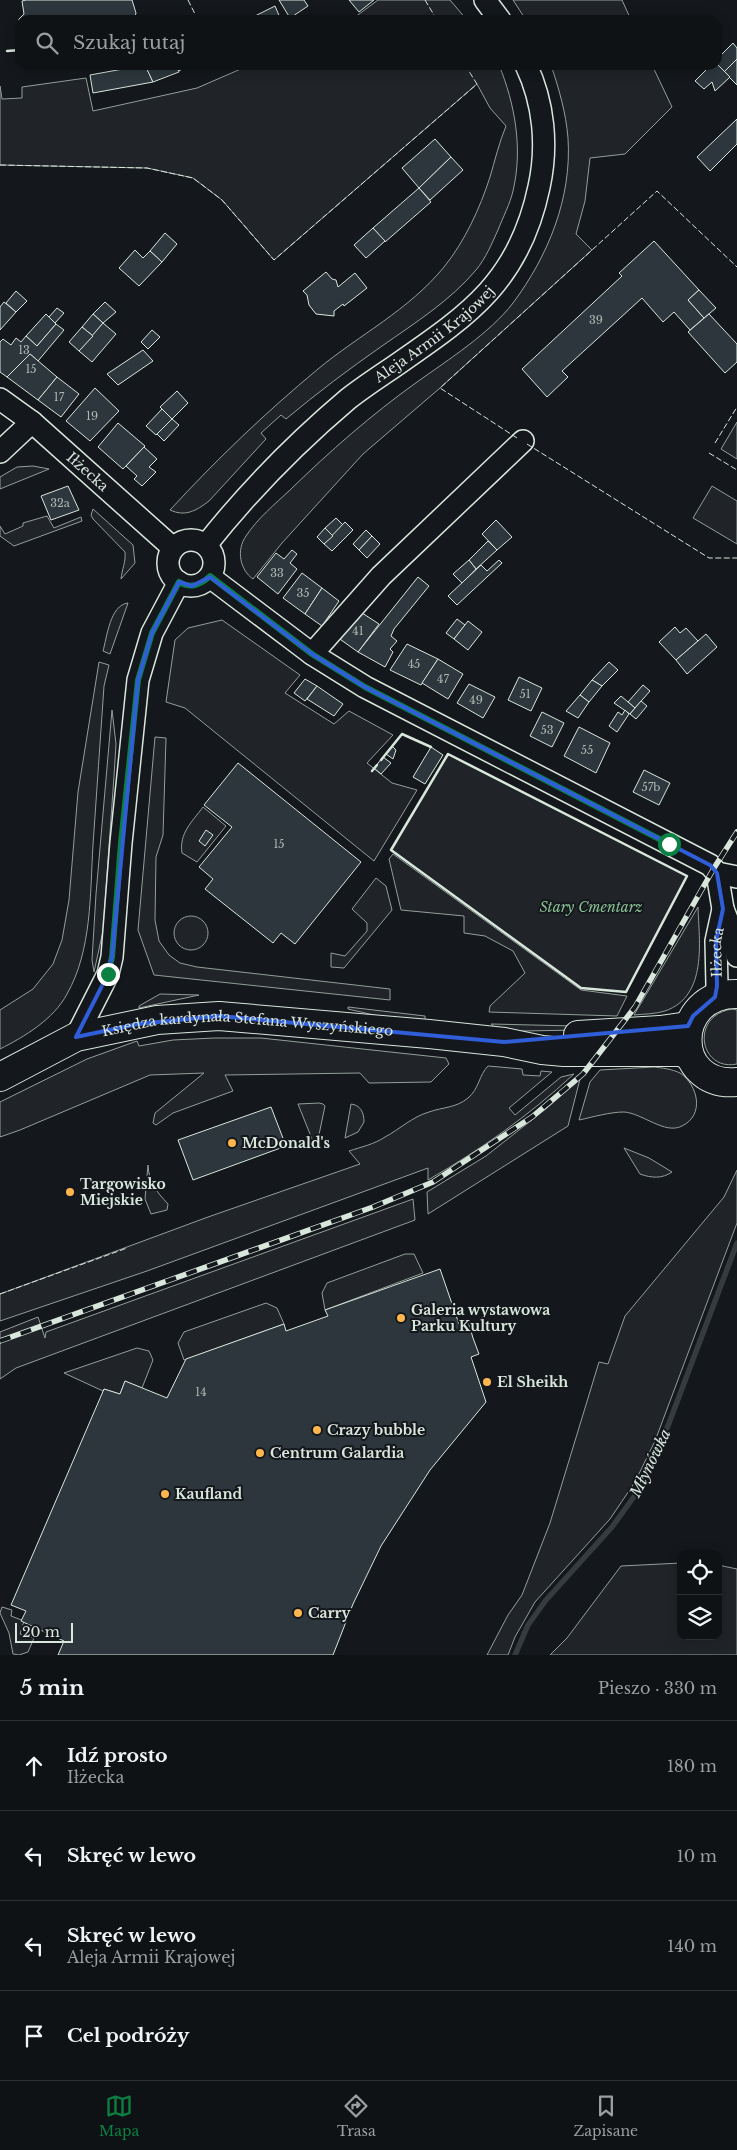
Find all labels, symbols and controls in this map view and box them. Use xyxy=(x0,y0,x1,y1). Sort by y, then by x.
search box xyxy=(15,15,722,70)
icon: search xyxy=(33,29,61,57)
text: Szukaj tutaj xyxy=(73,31,185,54)
street label: Aleja Armii Krajowej xyxy=(370,282,498,387)
house number: 39 xyxy=(589,313,603,327)
house number: 13 xyxy=(18,343,30,357)
house number: 15 xyxy=(25,362,37,376)
house number: 17 xyxy=(54,390,65,404)
house number: 19 xyxy=(86,409,98,423)
street label: Iłżecka xyxy=(63,448,112,495)
house number: 32a xyxy=(50,496,71,510)
house number: 33 xyxy=(270,566,284,580)
house number: 35 xyxy=(296,586,310,600)
house number: 41 xyxy=(352,624,364,638)
house number: 45 xyxy=(408,657,420,671)
house number: 47 xyxy=(437,672,449,686)
house number: 51 xyxy=(519,687,531,701)
house number: 49 xyxy=(469,693,483,707)
house number: 53 xyxy=(540,723,554,737)
house number: 55 xyxy=(581,743,593,757)
house number: 57b xyxy=(642,780,660,794)
route start xyxy=(658,833,681,856)
house number: 15 xyxy=(273,837,285,851)
park label: Stary Cmentarz xyxy=(539,898,643,916)
street label: Iłżecka xyxy=(707,925,728,977)
route end xyxy=(97,963,120,986)
street label: Księdza kardynała Stefana Wyszyńskiego xyxy=(100,1007,394,1040)
place label: McDonald's xyxy=(242,1134,330,1152)
marker: McDonald's xyxy=(226,1137,238,1149)
place label: Targowisko Miejskie xyxy=(80,1175,166,1209)
marker: Targowisko Miejskie xyxy=(64,1186,76,1198)
place label: Galeria wystawowa Parku Kultury xyxy=(411,1301,550,1335)
marker: Galeria wystawowa Parku Kultury xyxy=(395,1312,407,1324)
place label: El Sheikh xyxy=(497,1373,568,1391)
marker: El Sheikh xyxy=(481,1376,493,1388)
house number: 14 xyxy=(195,1385,207,1399)
place label: Crazy bubble xyxy=(327,1421,425,1439)
marker: Crazy bubble xyxy=(311,1424,323,1436)
water label: Młynówka xyxy=(625,1426,675,1501)
place label: Centrum Galardia xyxy=(270,1444,404,1462)
marker: Centrum Galardia xyxy=(254,1447,266,1459)
place label: Kaufland xyxy=(175,1485,243,1503)
marker: Kaufland xyxy=(159,1488,171,1500)
map controls xyxy=(677,1550,722,1640)
button: locate xyxy=(677,1550,722,1595)
button: layers xyxy=(677,1595,722,1640)
place label: Carry xyxy=(308,1604,352,1622)
marker: Carry xyxy=(292,1607,304,1619)
scale bar xyxy=(15,1620,72,1643)
text: 20 m xyxy=(22,1623,60,1641)
text: 5 min xyxy=(20,1675,84,1701)
text: Pieszo · 330 m xyxy=(598,1678,717,1698)
text: Idź prosto xyxy=(67,1744,168,1767)
icon: ahead xyxy=(20,1752,48,1780)
text: 180 m xyxy=(667,1756,717,1776)
text: Iłżecka xyxy=(67,1767,124,1787)
icon: left xyxy=(20,1842,48,1870)
text: Skręć w lewo xyxy=(67,1844,196,1867)
text: 10 m xyxy=(677,1846,717,1866)
text: Skręć w lewo xyxy=(67,1924,196,1947)
icon: left xyxy=(20,1932,48,1960)
text: 140 m xyxy=(667,1936,717,1956)
text: Aleja Armii Krajowej xyxy=(67,1947,235,1967)
icon: arrive xyxy=(20,2022,48,2050)
text: Cel podróży xyxy=(67,2024,189,2047)
tab: Mapa xyxy=(99,2092,139,2140)
tab: Trasa xyxy=(337,2092,376,2140)
tab: Zapisane xyxy=(573,2092,638,2140)

